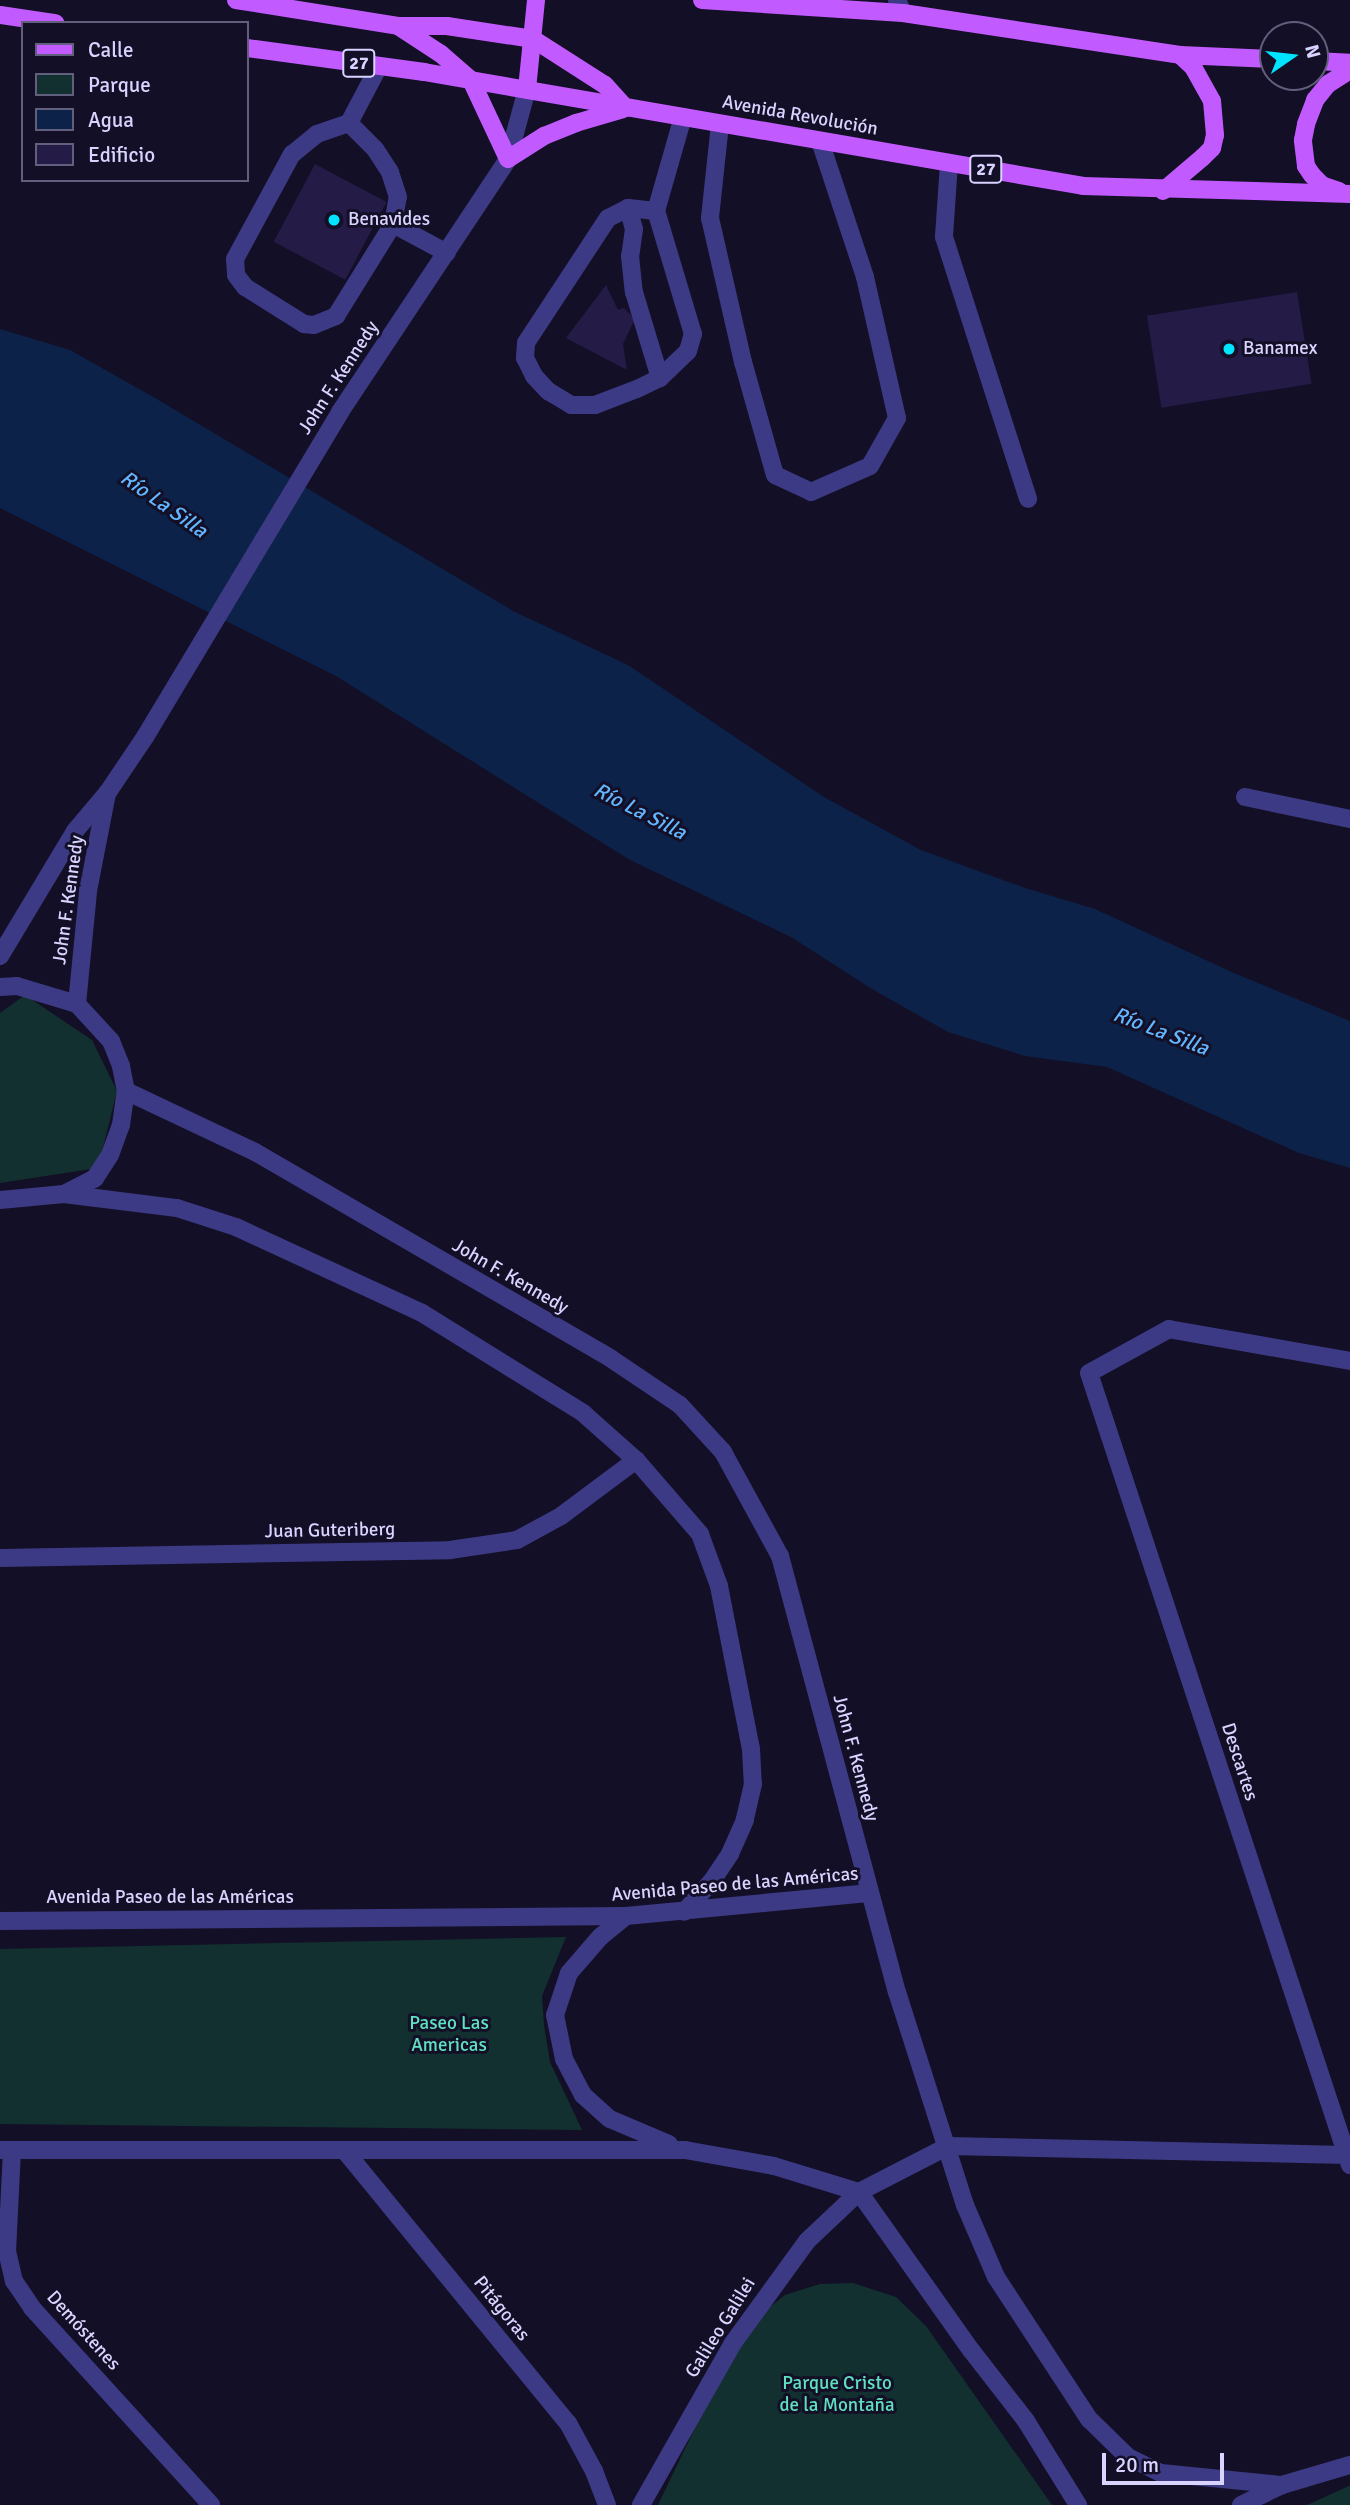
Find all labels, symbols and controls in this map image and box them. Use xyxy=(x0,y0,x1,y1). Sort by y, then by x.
legend xyxy=(21,21,248,182)
north arrow xyxy=(1259,21,1329,91)
text: Calle xyxy=(88,37,134,63)
text: N xyxy=(1299,42,1326,61)
road number: 27 xyxy=(342,48,376,78)
text: Parque xyxy=(88,72,151,98)
street label: Avenida Revolución xyxy=(720,91,880,141)
text: Agua xyxy=(88,107,134,133)
text: Edificio xyxy=(88,142,155,168)
road number: 27 xyxy=(968,154,1004,184)
place label: Benavides xyxy=(348,209,430,231)
marker: Benavides xyxy=(326,212,342,228)
street label: John F. Kennedy xyxy=(294,317,384,439)
place label: Banamex xyxy=(1243,338,1318,360)
marker: Banamex xyxy=(1221,341,1237,357)
water label: Río La Silla xyxy=(116,465,212,543)
water label: Río La Silla xyxy=(590,777,690,845)
street label: John F. Kennedy xyxy=(49,834,89,966)
water label: Río La Silla xyxy=(1110,1001,1212,1061)
street label: John F. Kennedy xyxy=(448,1235,572,1319)
street label: Juan Guteriberg xyxy=(265,1518,395,1544)
street label: John F. Kennedy xyxy=(827,1692,883,1824)
street label: Descartes xyxy=(1216,1720,1262,1804)
street label: Avenida Paseo de las Américas xyxy=(611,1863,859,1907)
street label: Avenida Paseo de las Américas xyxy=(46,1887,294,1909)
park label: Paseo Las Americas xyxy=(409,2013,489,2057)
street label: Pitágoras xyxy=(468,2272,534,2346)
street label: Galileo Galilei xyxy=(681,2274,761,2382)
street label: Demóstenes xyxy=(41,2286,125,2376)
park label: Parque Cristo de la Montaña xyxy=(779,2373,895,2417)
scale bar xyxy=(1105,2438,1228,2482)
text: 20 m xyxy=(1115,2452,1159,2478)

